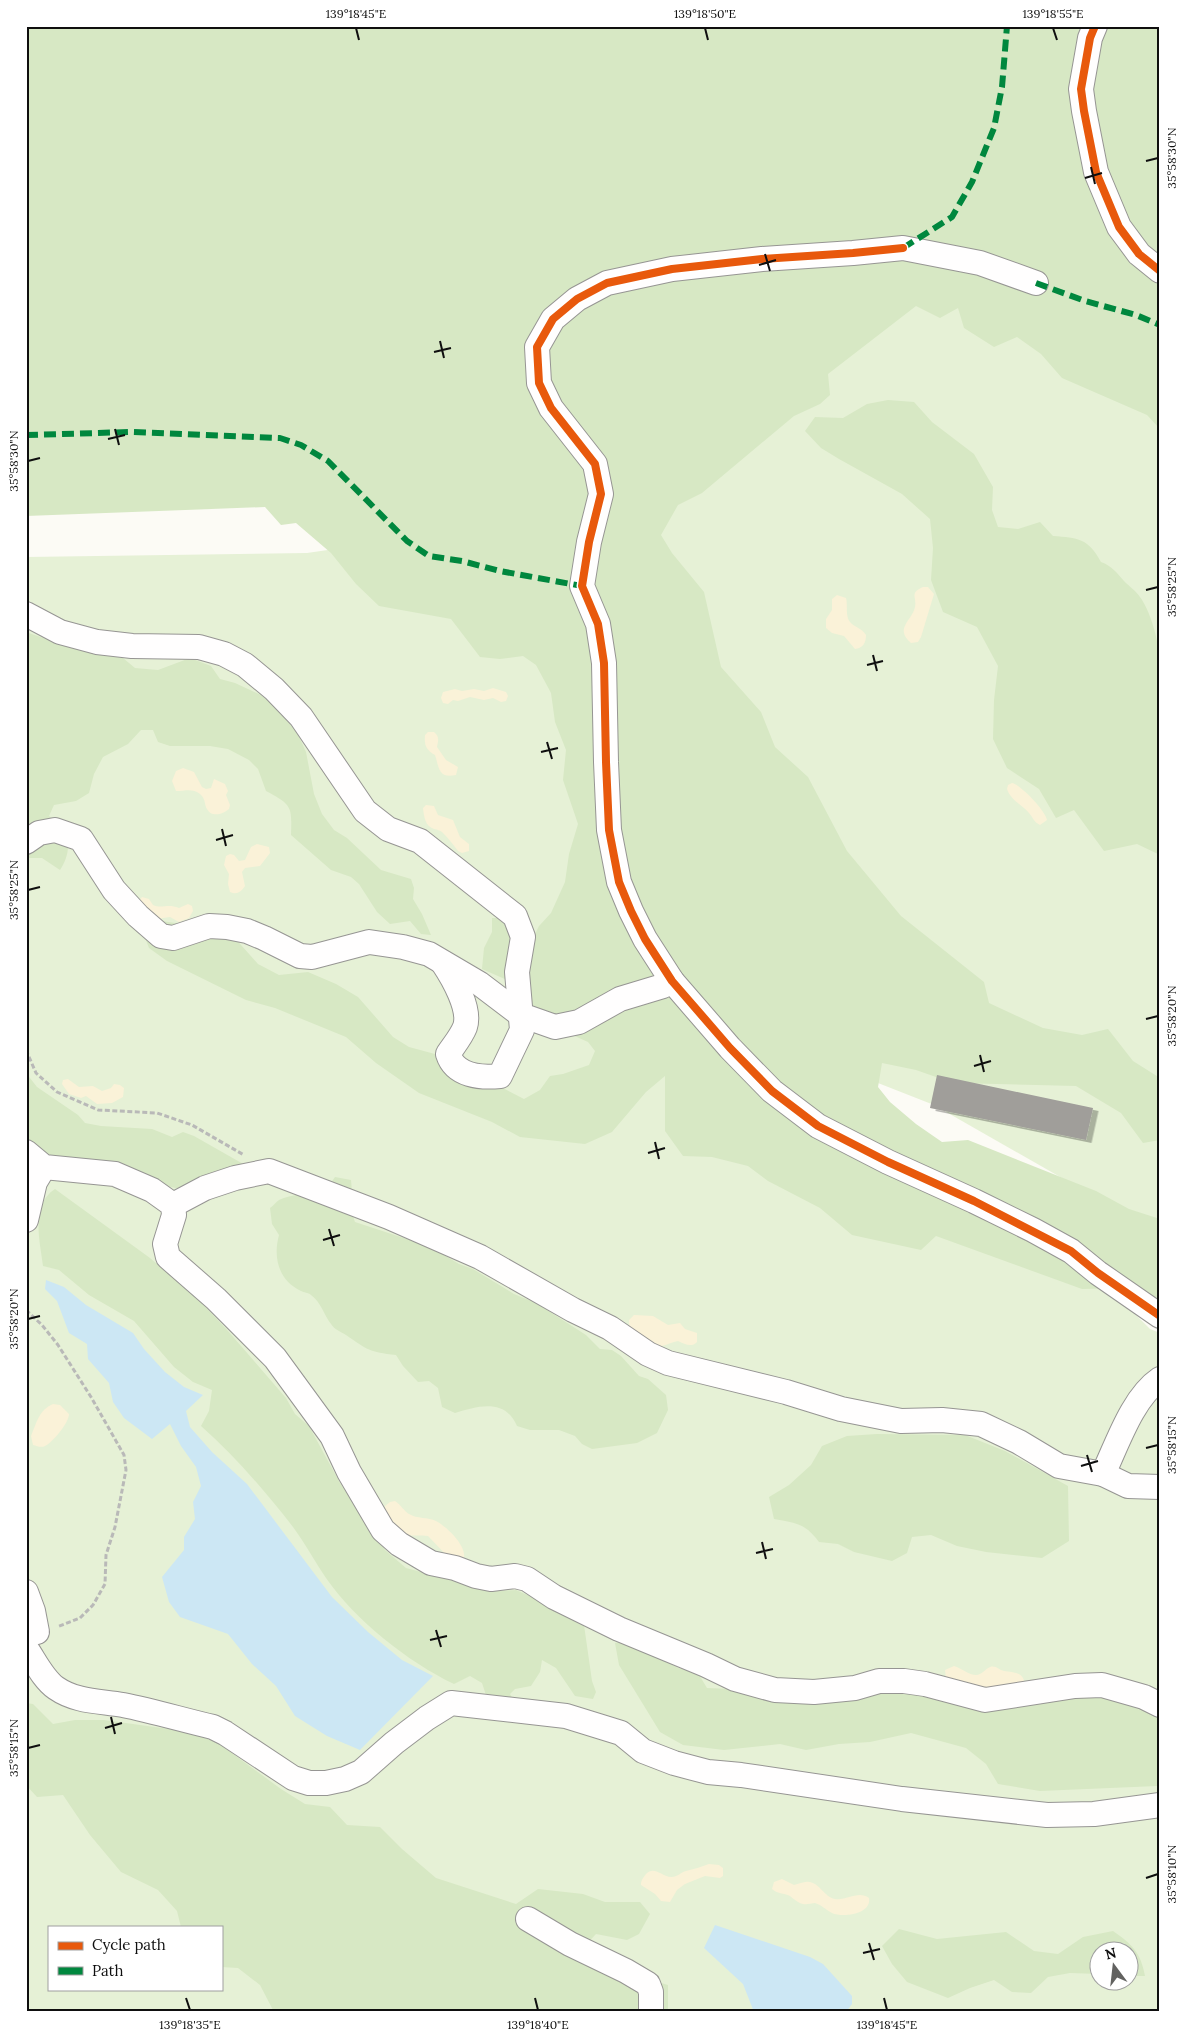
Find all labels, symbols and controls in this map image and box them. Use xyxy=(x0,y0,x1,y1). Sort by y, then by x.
text: 139°18'45"E xyxy=(326,6,386,21)
text: 139°18'50"E xyxy=(674,6,736,21)
text: 139°18'55"E xyxy=(1022,6,1084,21)
text: 35°58'30"N xyxy=(1164,127,1179,189)
text: 35°58'30"N xyxy=(6,430,21,492)
text: 35°58'25"N xyxy=(1164,557,1179,617)
text: 35°58'25"N xyxy=(6,860,21,920)
text: 35°58'20"N xyxy=(1164,985,1179,1047)
text: 35°58'20"N xyxy=(6,1288,21,1350)
text: 35°58'15"N xyxy=(1164,1416,1179,1474)
text: 35°58'15"N xyxy=(6,1719,21,1777)
text: 35°58'10"N xyxy=(1164,1845,1179,1903)
legend xyxy=(48,1926,222,1990)
text: Cycle path xyxy=(92,1935,166,1954)
north arrow xyxy=(1088,1940,1138,1990)
text: N xyxy=(1103,1943,1118,1964)
text: Path xyxy=(92,1961,123,1980)
text: 139°18'35"E xyxy=(159,2017,221,2032)
text: 139°18'40"E xyxy=(507,2017,569,2032)
text: 139°18'45"E xyxy=(857,2017,917,2032)

